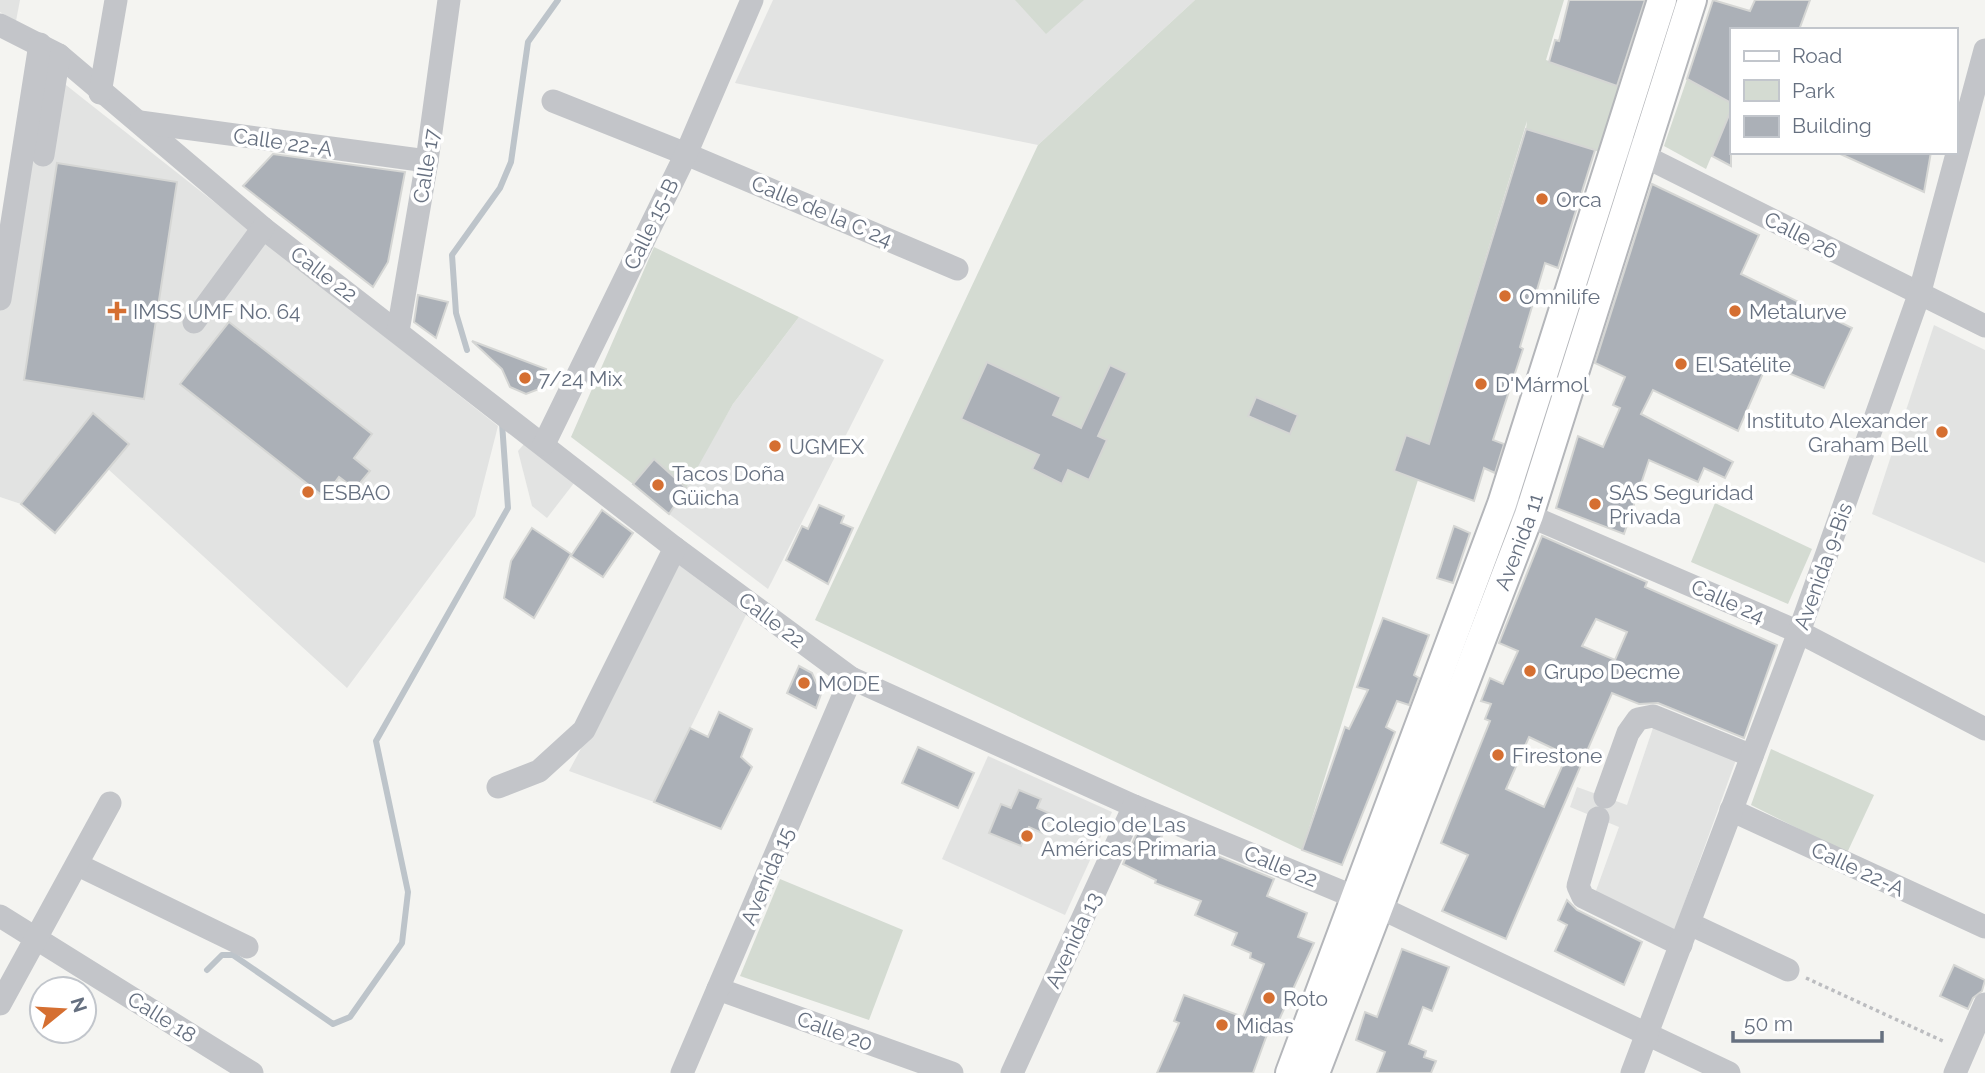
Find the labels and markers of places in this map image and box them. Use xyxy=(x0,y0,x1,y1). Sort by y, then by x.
place label: Orca xyxy=(1556,187,1602,212)
marker: Orca xyxy=(1534,191,1550,207)
place label: Omnilife xyxy=(1519,284,1600,309)
marker: Omnilife xyxy=(1497,288,1513,304)
place label: IMSS UMF No. 64 xyxy=(133,299,301,324)
place label: Metalurve xyxy=(1749,299,1847,324)
marker: IMSS UMF No. 64 xyxy=(107,301,127,321)
marker: Metalurve xyxy=(1727,303,1743,319)
place label: El Satélite xyxy=(1695,352,1791,377)
marker: El Satélite xyxy=(1673,356,1689,372)
place label: 7/24 Mix xyxy=(539,366,623,391)
marker: 7/24 Mix xyxy=(517,370,533,386)
place label: D'Mármol xyxy=(1495,372,1589,397)
marker: D'Mármol xyxy=(1473,376,1489,392)
place label: Instituto Alexander Graham Bell xyxy=(1746,408,1929,457)
marker: Instituto Alexander Graham Bell xyxy=(1934,424,1950,440)
place label: UGMEX xyxy=(789,434,865,459)
marker: UGMEX xyxy=(767,438,783,454)
place label: Tacos Doña Güicha xyxy=(672,461,785,510)
marker: Tacos Doña Güicha xyxy=(650,477,666,493)
place label: ESBAO xyxy=(322,480,391,505)
place label: SAS Seguridad Privada xyxy=(1609,480,1754,529)
marker: ESBAO xyxy=(300,484,316,500)
marker: SAS Seguridad Privada xyxy=(1587,496,1603,512)
place label: Grupo Decme xyxy=(1544,659,1680,684)
marker: Grupo Decme xyxy=(1522,663,1538,679)
place label: MODE xyxy=(818,671,880,696)
marker: MODE xyxy=(796,675,812,691)
place label: Firestone xyxy=(1512,743,1602,768)
marker: Firestone xyxy=(1490,747,1506,763)
place label: Colegio de Las Américas Primaria xyxy=(1041,812,1216,861)
marker: Colegio de Las Américas Primaria xyxy=(1019,828,1035,844)
place label: Roto xyxy=(1283,986,1328,1011)
marker: Roto xyxy=(1261,990,1277,1006)
place label: Midas xyxy=(1236,1013,1294,1038)
marker: Midas xyxy=(1214,1017,1230,1033)

